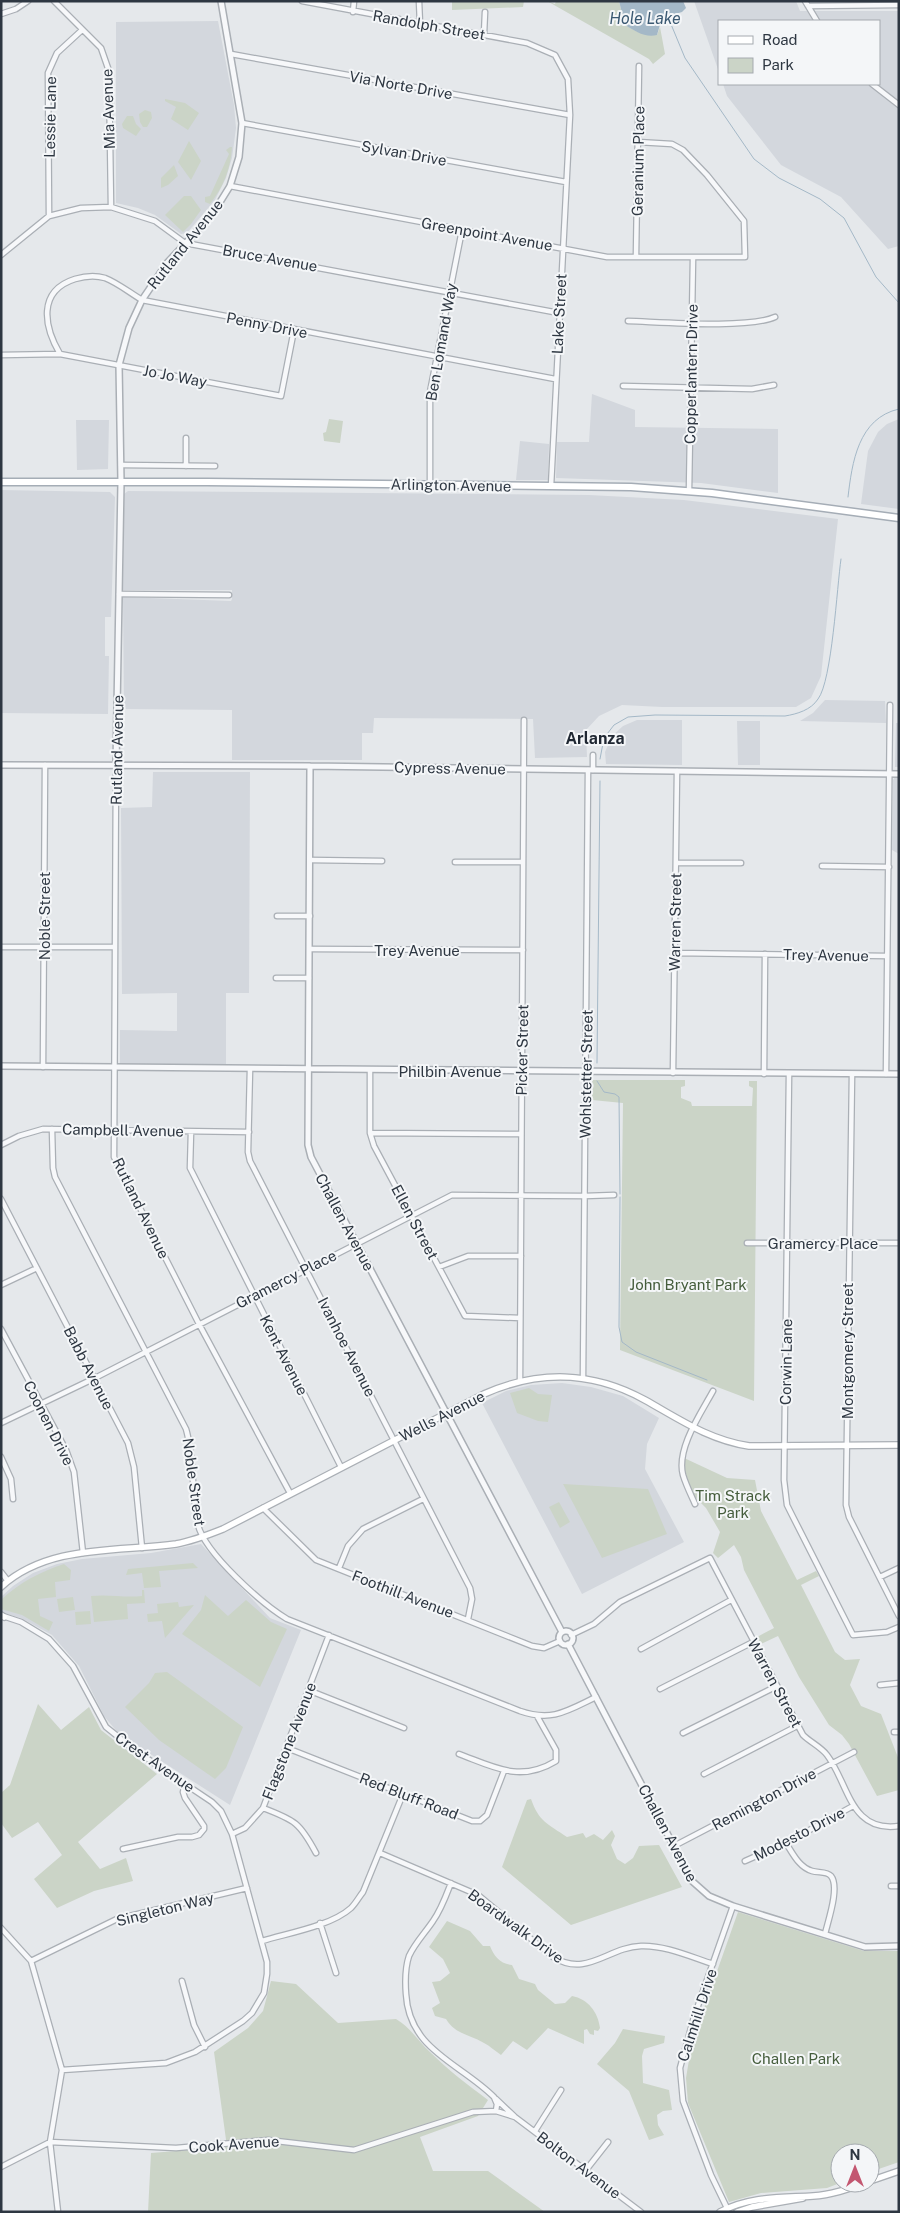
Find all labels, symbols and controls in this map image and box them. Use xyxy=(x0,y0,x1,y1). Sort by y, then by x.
street label: Randolph Street xyxy=(371,7,487,43)
water label: Hole Lake xyxy=(609,9,681,28)
legend xyxy=(718,20,880,85)
text: Road xyxy=(762,31,798,48)
text: Park xyxy=(762,56,794,73)
street label: Via Norte Drive xyxy=(348,68,454,102)
street label: Mia Avenue xyxy=(98,69,118,149)
street label: Lessie Lane xyxy=(41,76,59,158)
street label: Geranium Place xyxy=(629,106,647,216)
street label: Sylvan Drive xyxy=(360,137,448,169)
street label: Rutland Avenue xyxy=(144,196,226,292)
street label: Greenpoint Avenue xyxy=(420,214,554,254)
street label: Bruce Avenue xyxy=(221,241,319,275)
street label: Lake Street xyxy=(548,273,570,355)
street label: Ben Lomand Way xyxy=(422,282,460,402)
street label: Copperlantern Drive xyxy=(681,304,701,444)
street label: Penny Drive xyxy=(225,309,309,341)
street label: Jo Jo Way xyxy=(141,361,209,391)
street label: Arlington Avenue xyxy=(390,475,512,495)
street label: Rutland Avenue xyxy=(108,695,126,805)
district label: Arlanza xyxy=(565,729,625,748)
street label: Cypress Avenue xyxy=(394,759,506,777)
street label: Noble Street xyxy=(36,872,53,960)
street label: Warren Street xyxy=(666,873,684,971)
street label: Trey Avenue xyxy=(374,942,460,959)
street label: Trey Avenue xyxy=(783,946,869,964)
street label: Picker Street xyxy=(513,1004,531,1096)
street label: Wohlstetter Street xyxy=(576,1009,596,1139)
street label: Philbin Avenue xyxy=(398,1063,502,1080)
street label: Campbell Avenue xyxy=(62,1120,184,1140)
street label: Rutland Avenue xyxy=(109,1155,173,1261)
street label: Challen Avenue xyxy=(312,1170,378,1274)
street label: Ellen Street xyxy=(388,1182,442,1262)
street label: Gramercy Place xyxy=(768,1235,878,1252)
street label: Gramercy Place xyxy=(233,1246,339,1312)
park label: John Bryant Park xyxy=(629,1276,747,1293)
street label: Montgomery Street xyxy=(839,1283,856,1419)
street label: Ivanhoe Avenue xyxy=(315,1294,379,1400)
street label: Kent Avenue xyxy=(257,1312,311,1398)
street label: Corwin Lane xyxy=(777,1319,795,1405)
street label: Babb Avenue xyxy=(61,1323,117,1413)
street label: Coonen Drive xyxy=(20,1378,78,1468)
street label: Wells Avenue xyxy=(397,1387,487,1445)
street label: Noble Street xyxy=(179,1437,209,1527)
park label: Tim Strack Park xyxy=(695,1487,771,1521)
street label: Foothill Avenue xyxy=(350,1567,456,1621)
street label: Warren Street xyxy=(744,1636,806,1730)
street label: Flagstone Avenue xyxy=(259,1680,319,1802)
street label: Crest Avenue xyxy=(112,1728,198,1796)
street label: Remington Drive xyxy=(709,1764,819,1834)
street label: Red Bluff Road xyxy=(357,1769,461,1823)
street label: Challen Avenue xyxy=(635,1781,701,1885)
street label: Modesto Drive xyxy=(751,1804,847,1864)
street label: Boardwalk Drive xyxy=(465,1886,567,1966)
street label: Singleton Way xyxy=(114,1889,216,1929)
street label: Calmhill Drive xyxy=(674,1966,720,2064)
park label: Challen Park xyxy=(752,2050,840,2067)
street label: Bolton Avenue xyxy=(534,2128,624,2202)
street label: Cook Avenue xyxy=(188,2132,280,2156)
north arrow xyxy=(830,2143,880,2193)
text: N xyxy=(850,2147,860,2163)

